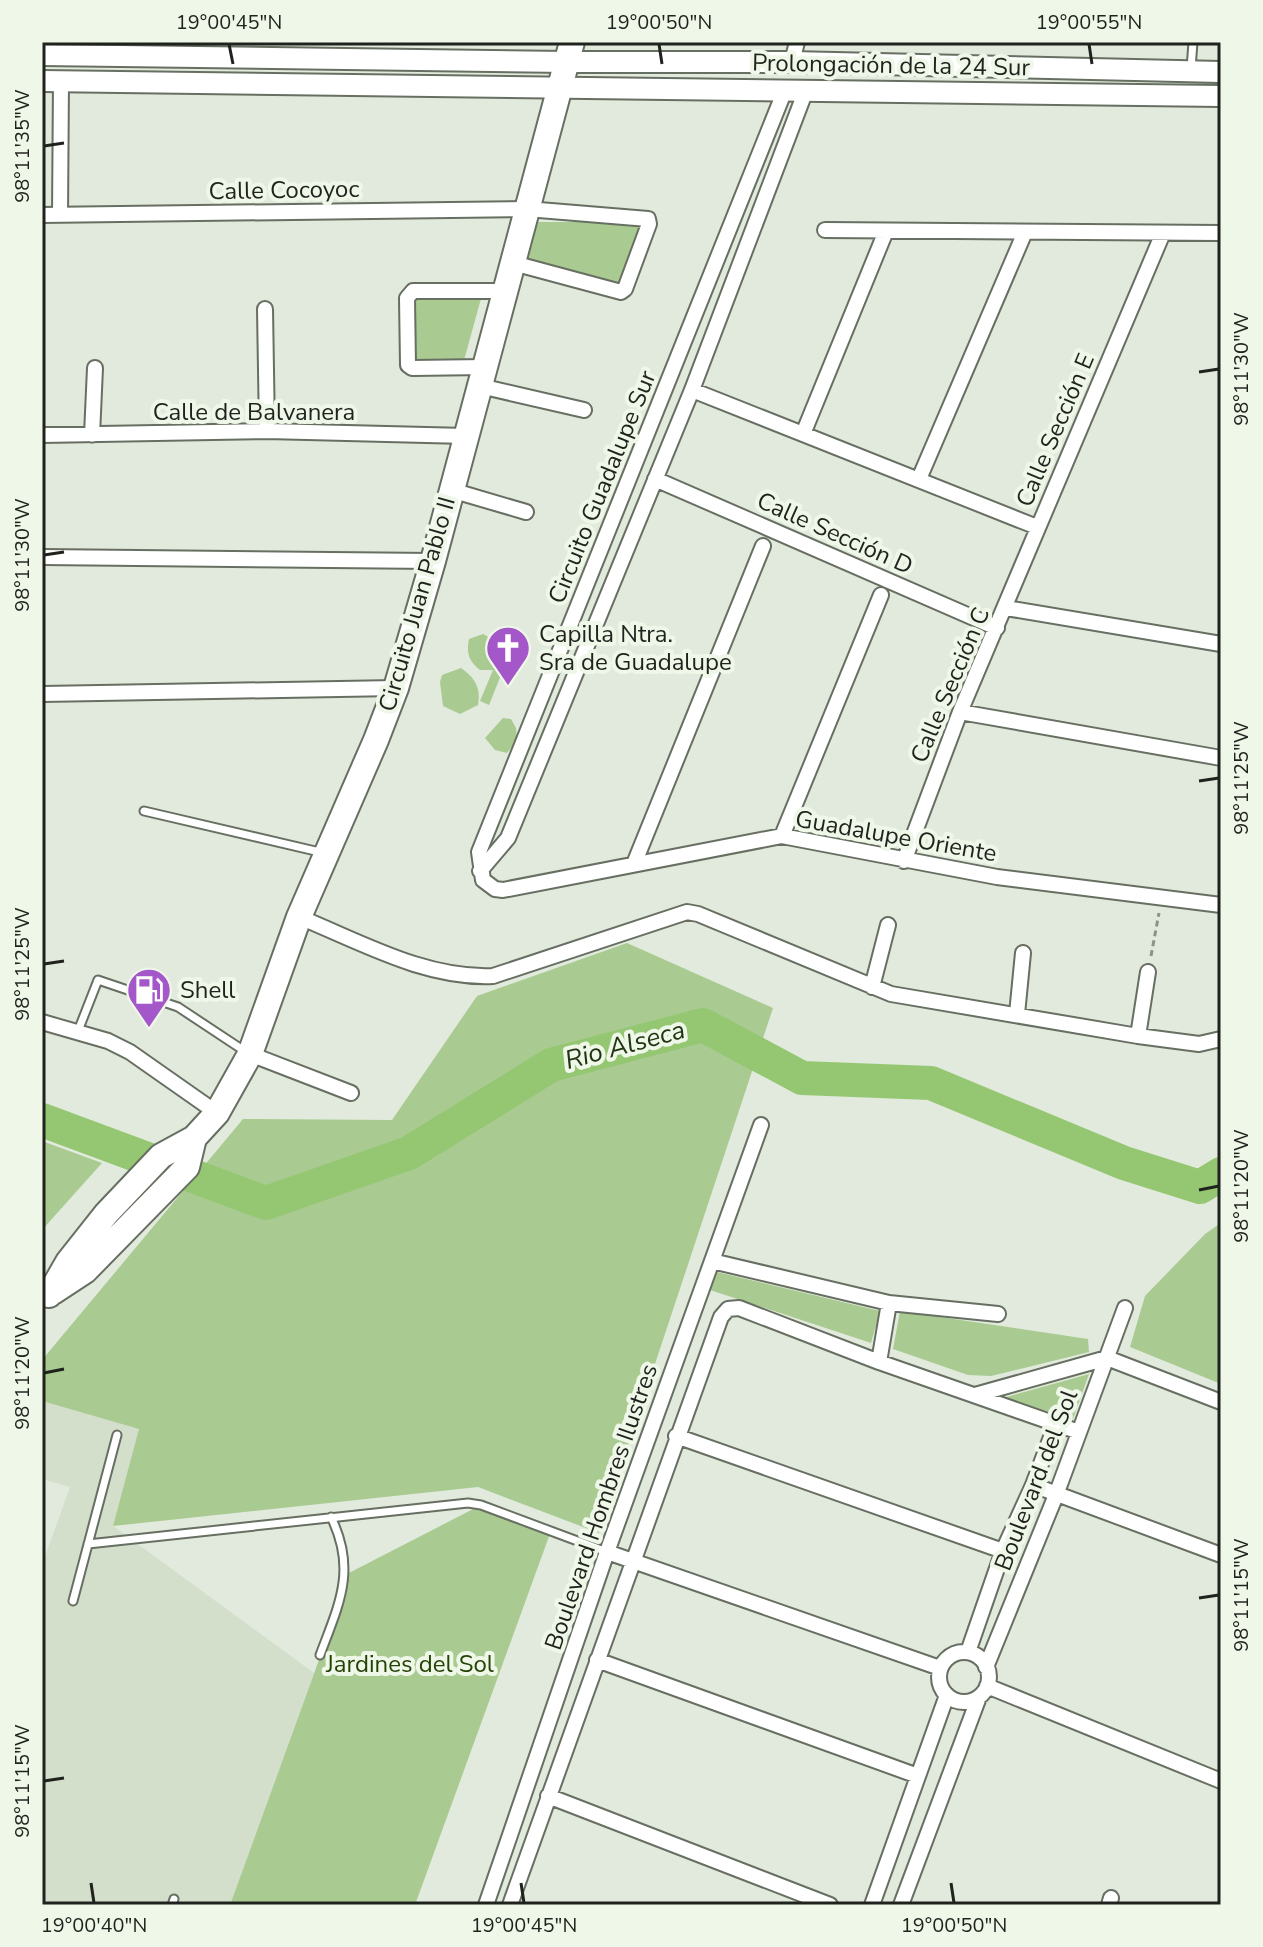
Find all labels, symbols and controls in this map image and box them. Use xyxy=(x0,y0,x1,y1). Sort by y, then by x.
text: 19°00'45"N xyxy=(176,9,282,36)
text: 19°00'50"N xyxy=(606,9,712,36)
text: 19°00'55"N xyxy=(1036,9,1142,36)
street label: Prolongación de la 24 Sur xyxy=(752,47,1031,83)
text: 98°11'35"W xyxy=(9,89,36,203)
street label: Calle Cocoyoc xyxy=(208,173,360,207)
text: 98°11'30"W xyxy=(1228,312,1255,426)
street label: Calle Sección E xyxy=(1008,348,1102,512)
street label: Circuito Guadalupe Sur xyxy=(541,365,664,608)
street label: Calle de Balvanera xyxy=(153,396,355,428)
street label: Calle Sección D xyxy=(752,484,918,582)
street label: Circuito Juan Pablo II xyxy=(371,493,463,715)
text: 98°11'30"W xyxy=(9,498,36,612)
street label: Calle Sección C xyxy=(903,602,997,768)
place label: Capilla Ntra. Sra de Guadalupe xyxy=(539,618,732,678)
church icon: Capilla Ntra. Sra de Guadalupe xyxy=(484,624,532,687)
text: 98°11'25"W xyxy=(1228,721,1255,835)
street label: Guadalupe Oriente xyxy=(793,803,999,869)
text: 98°11'25"W xyxy=(9,907,36,1021)
fuel station icon: Shell xyxy=(125,966,173,1029)
place label: Shell xyxy=(180,974,235,1006)
water label: Rio Alseca xyxy=(561,1012,689,1078)
text: 98°11'20"W xyxy=(1228,1129,1255,1243)
text: 98°11'20"W xyxy=(9,1316,36,1430)
street label: Boulevard Hombres Ilustres xyxy=(537,1360,665,1654)
street label: Boulevard del Sol xyxy=(987,1385,1085,1575)
text: 98°11'15"W xyxy=(1228,1538,1255,1652)
park label: Jardines del Sol xyxy=(325,1648,494,1680)
text: 98°11'15"W xyxy=(9,1724,36,1838)
text: 19°00'40"N xyxy=(41,1912,147,1939)
text: 19°00'45"N xyxy=(471,1912,577,1939)
text: 19°00'50"N xyxy=(901,1912,1007,1939)

